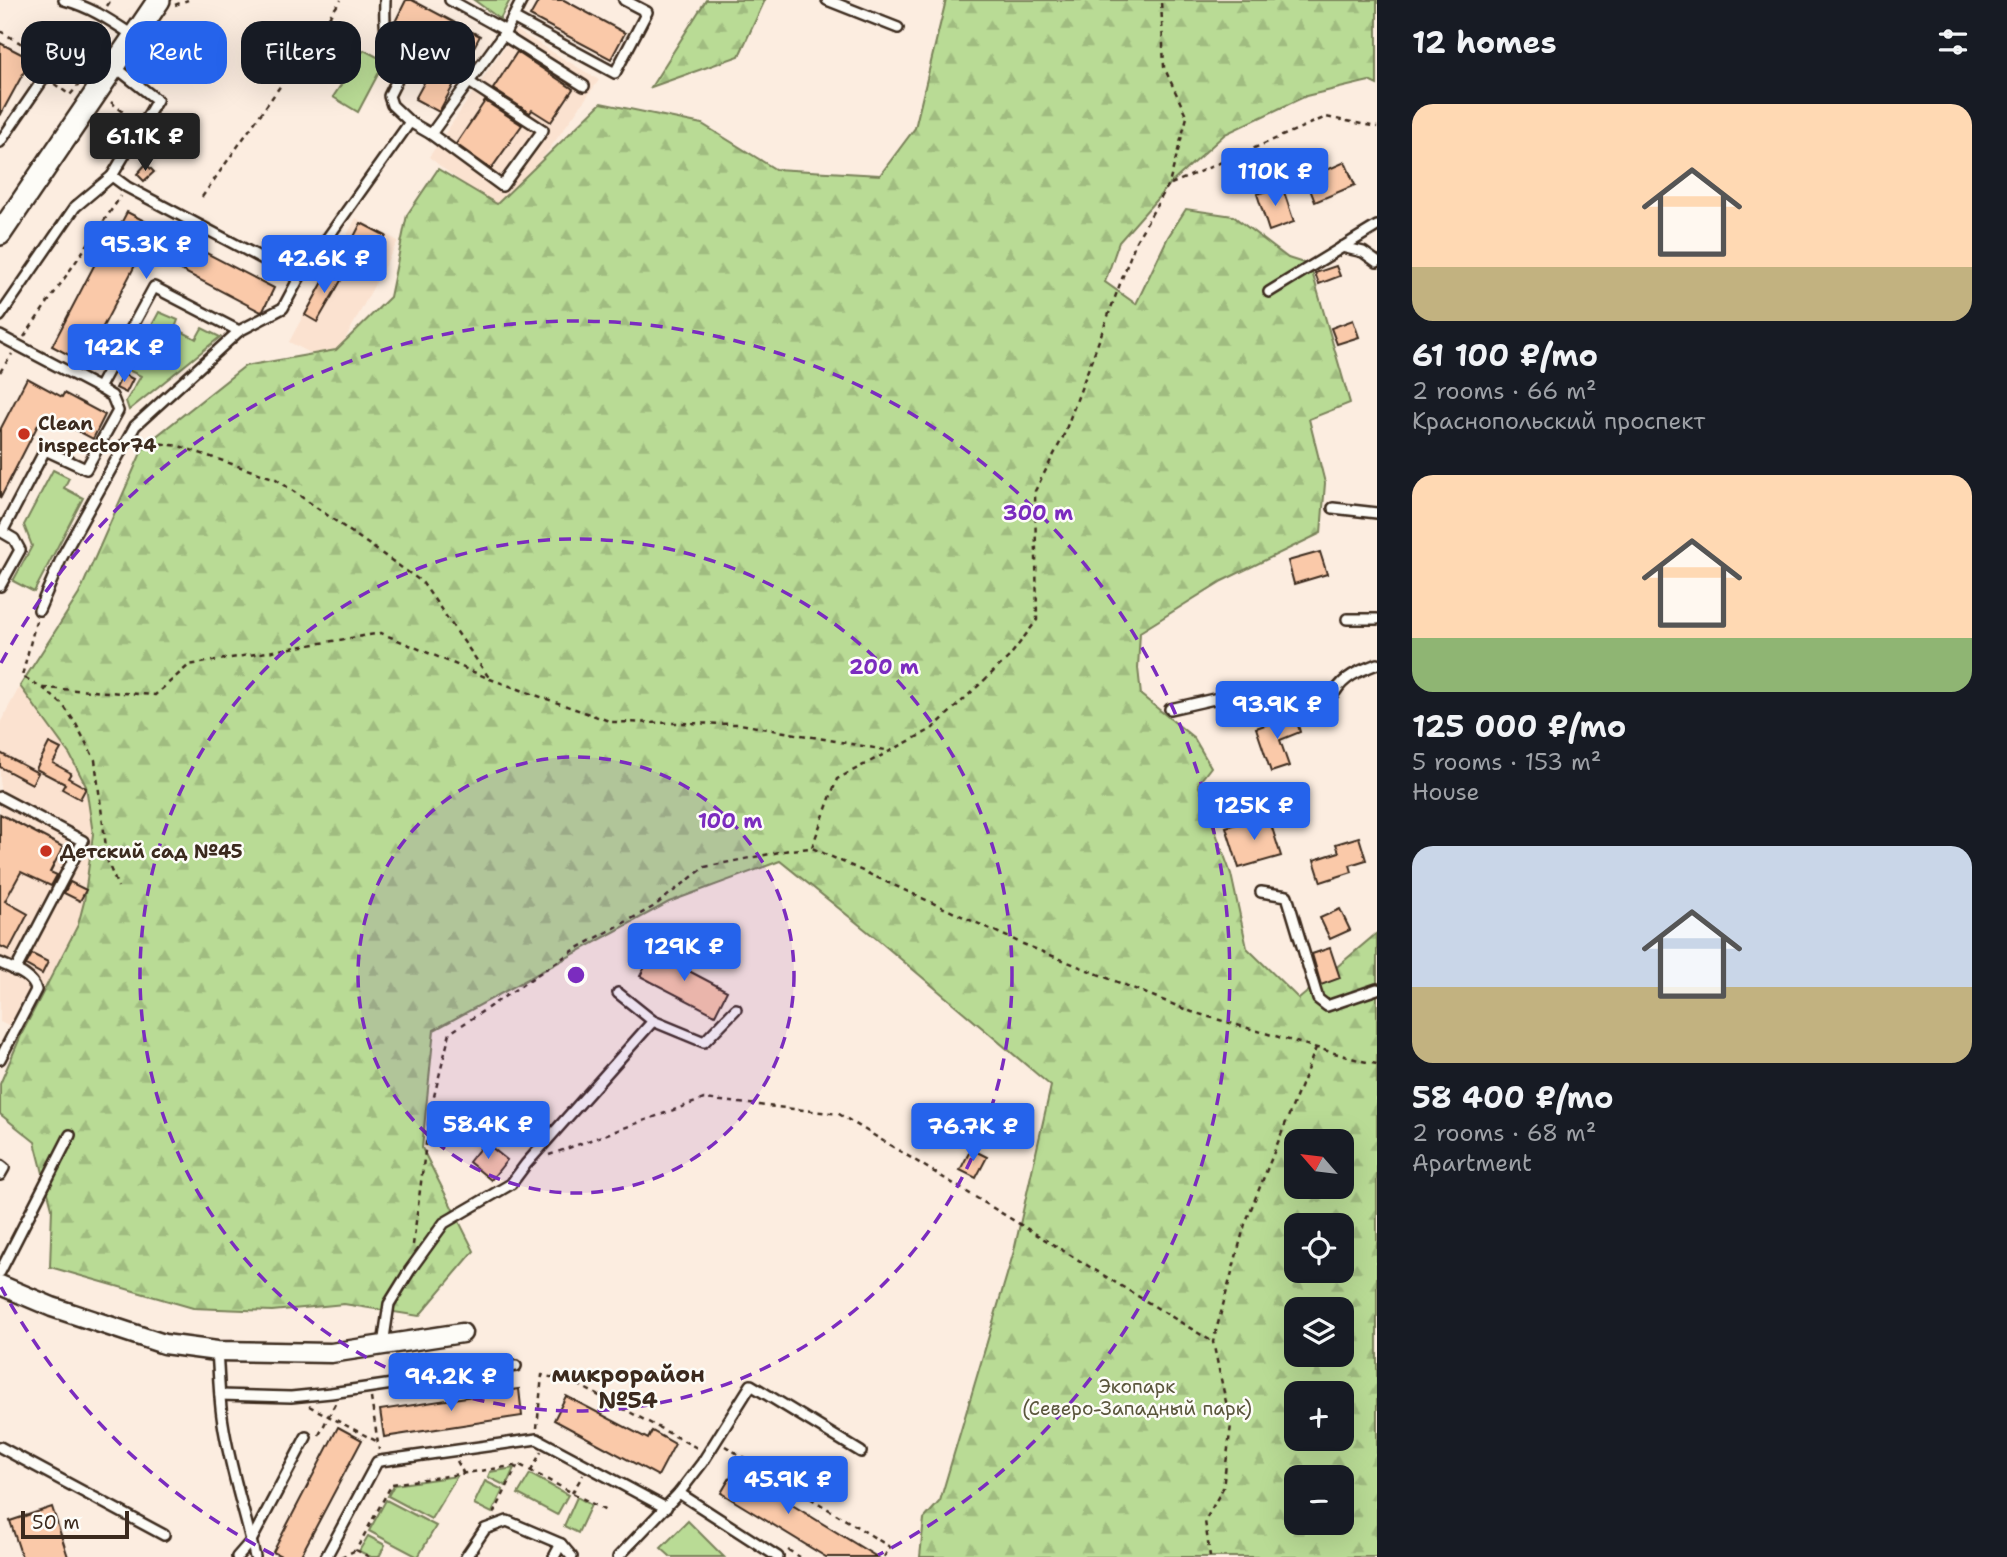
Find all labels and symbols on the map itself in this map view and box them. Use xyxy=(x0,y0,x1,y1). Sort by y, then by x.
pin: 61.1K ₽ xyxy=(80,114,210,173)
pin: 110K ₽ xyxy=(1218,148,1332,208)
pin: 95.3K ₽ xyxy=(81,222,211,281)
pin: 42.6K ₽ xyxy=(259,236,389,295)
pin: 142K ₽ xyxy=(67,324,181,384)
place label: Clean inspector74 xyxy=(38,411,157,458)
marker: Clean inspector74 xyxy=(16,426,32,442)
text: 300 m xyxy=(1003,499,1073,527)
text: 200 m xyxy=(849,653,919,681)
pin: 93.9K ₽ xyxy=(1212,682,1342,741)
pin: 125K ₽ xyxy=(1197,782,1311,842)
text: 100 m xyxy=(698,807,762,835)
place label: Детский сад №45 xyxy=(60,839,243,864)
marker: Детский сад №45 xyxy=(38,843,54,859)
pin: 129K ₽ xyxy=(627,923,741,983)
centre of rings xyxy=(564,963,588,987)
pin: 58.4K ₽ xyxy=(423,1102,553,1161)
pin: 76.7K ₽ xyxy=(908,1104,1038,1163)
north arrow xyxy=(1284,1129,1354,1199)
pin: 94.2K ₽ xyxy=(386,1354,516,1413)
district label: микрорайон №54 xyxy=(551,1359,705,1415)
park label: Экопарк (Северо-Западный парк) xyxy=(1022,1374,1252,1421)
pin: 45.9K ₽ xyxy=(723,1456,853,1516)
scale bar xyxy=(21,1508,130,1540)

